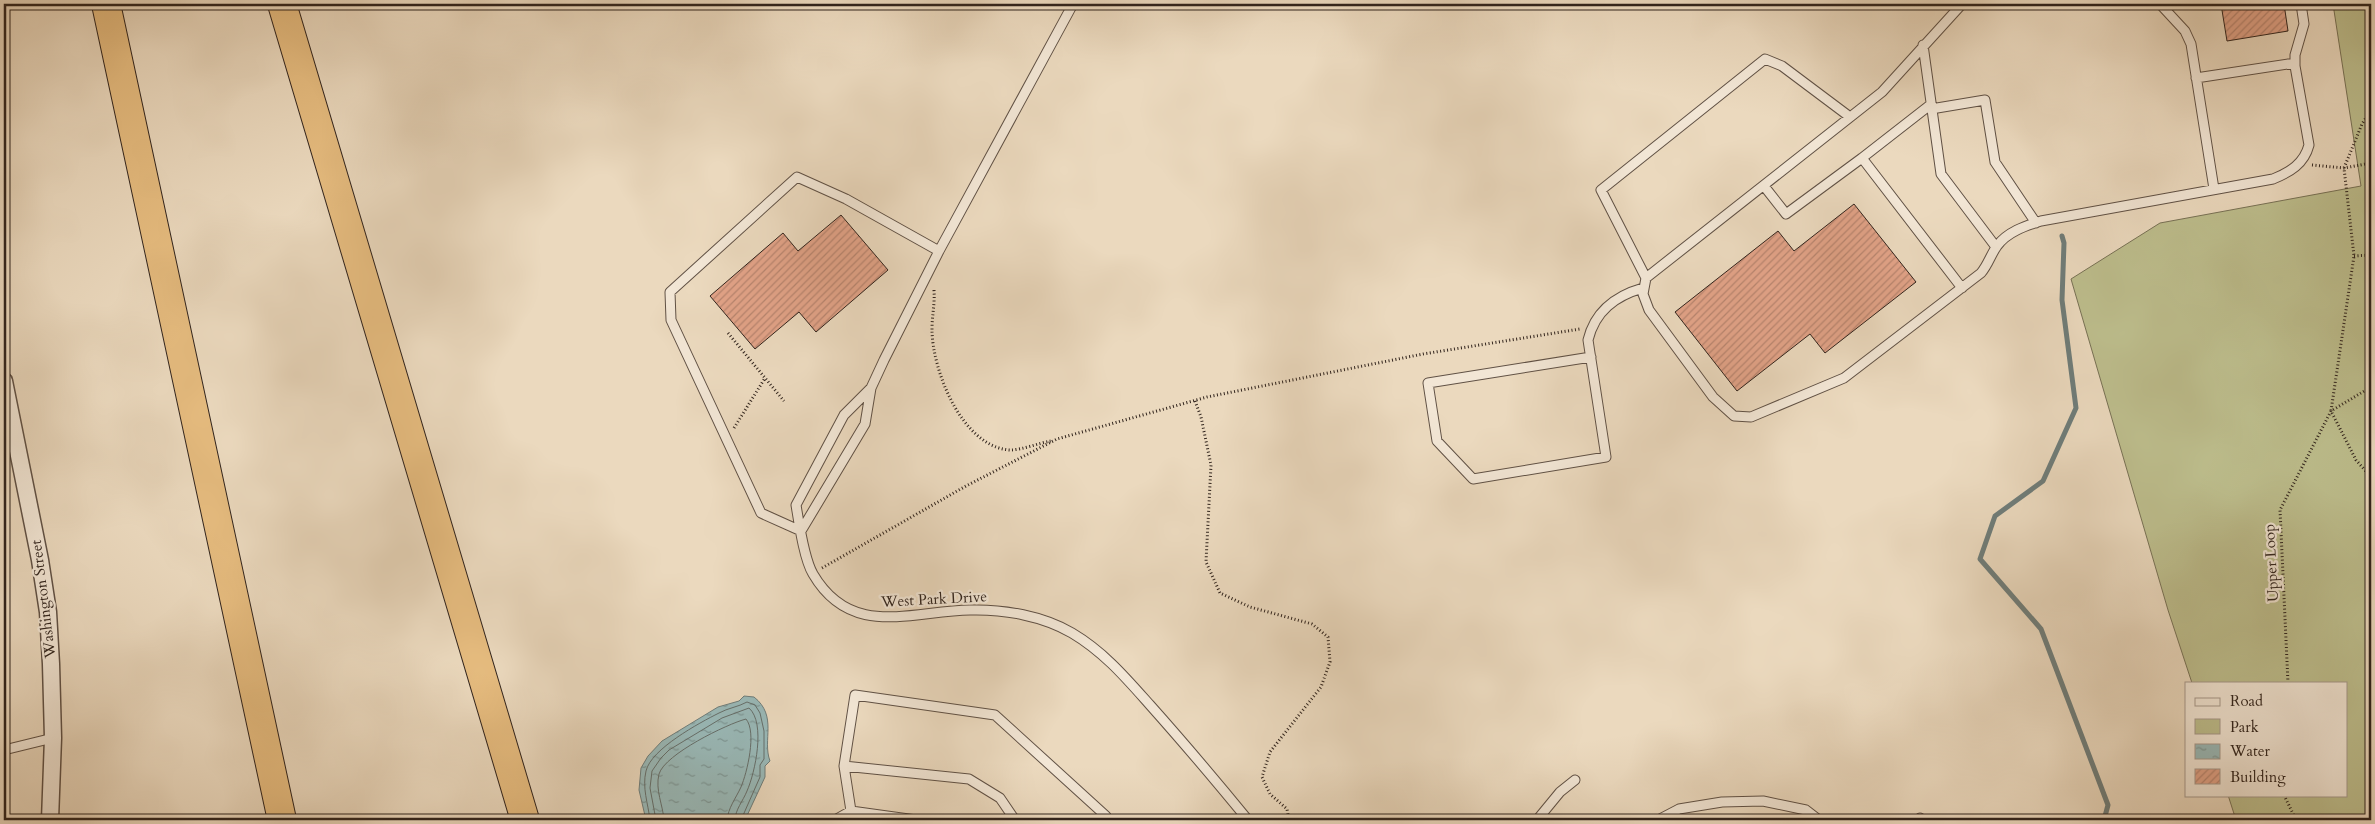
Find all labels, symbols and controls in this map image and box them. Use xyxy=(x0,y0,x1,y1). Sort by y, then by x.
street label: Upper Loop xyxy=(2259,524,2283,602)
street label: Washington Street xyxy=(26,539,60,660)
street label: West Park Drive xyxy=(879,586,988,612)
legend xyxy=(2185,682,2348,796)
text: Road xyxy=(2230,691,2263,711)
text: Park xyxy=(2230,717,2259,737)
text: Water xyxy=(2229,741,2271,761)
text: Building xyxy=(2230,767,2286,787)

